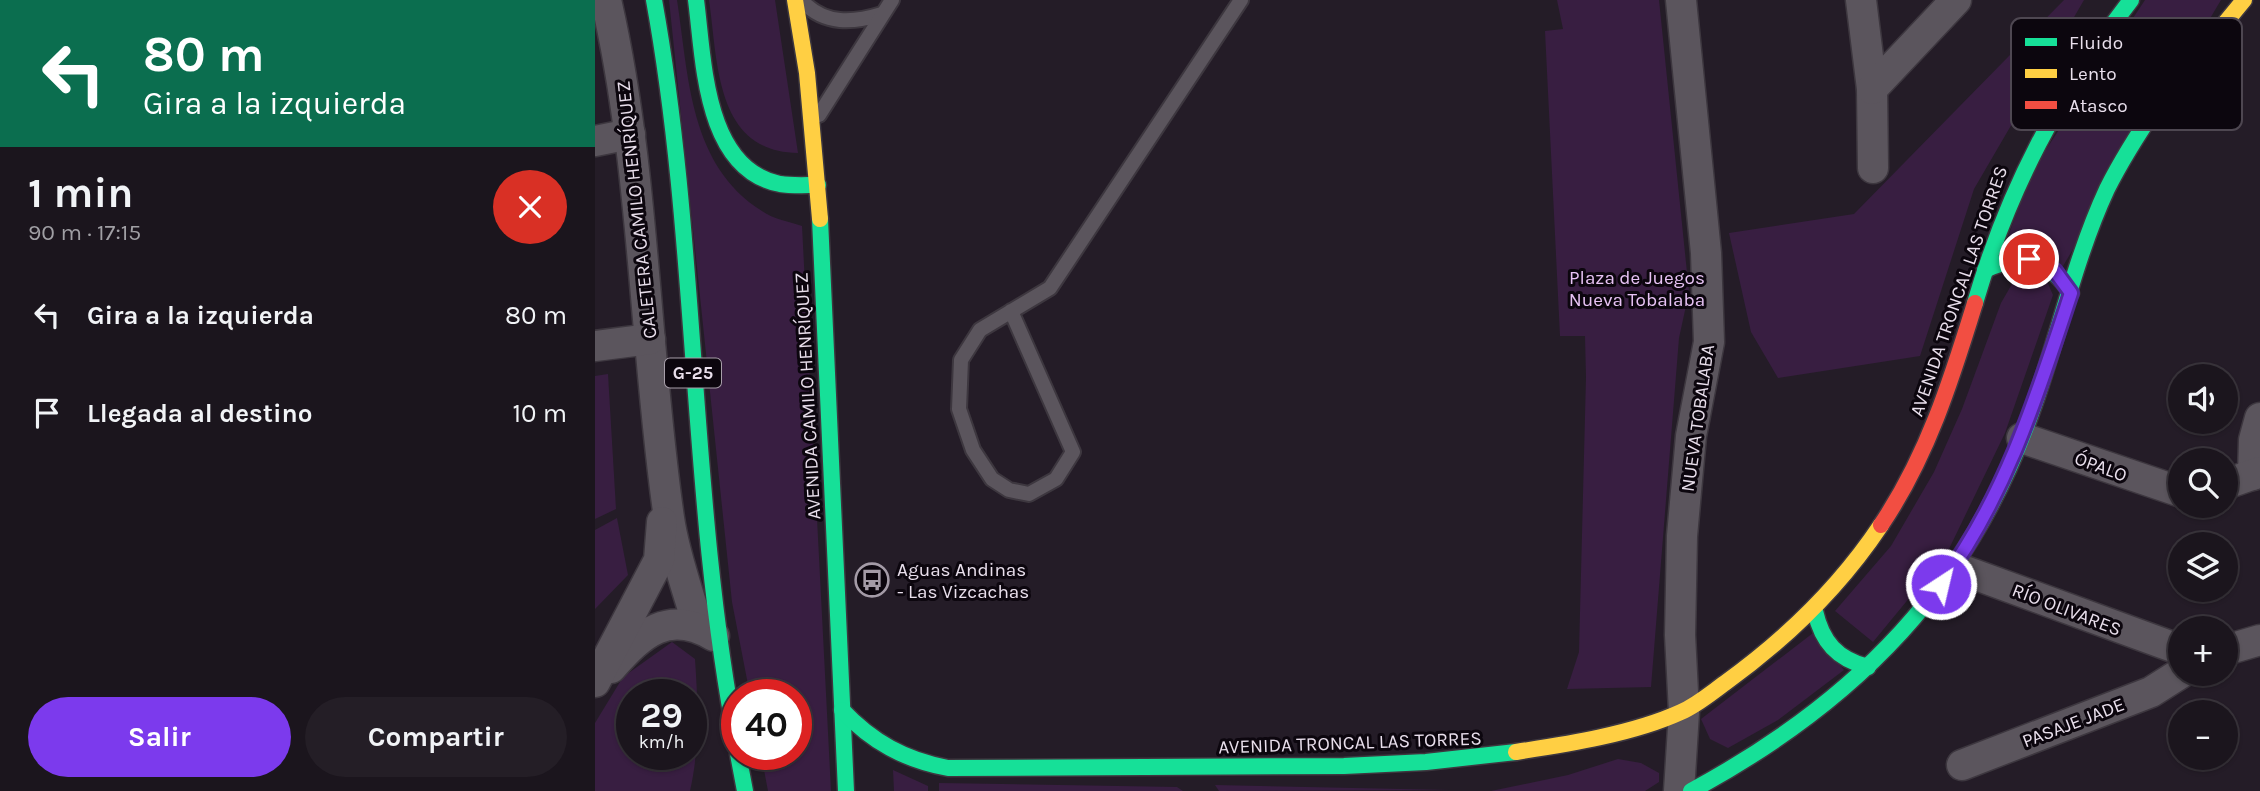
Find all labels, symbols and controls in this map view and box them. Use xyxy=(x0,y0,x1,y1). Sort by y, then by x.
legend xyxy=(2011,18,2242,130)
text: 80 m xyxy=(143,26,265,83)
icon: left xyxy=(28,28,119,119)
text: Fluido xyxy=(2069,32,2123,54)
text: Lento xyxy=(2069,63,2117,85)
street label: CALETERA CAMILO HENRÍQUEZ xyxy=(612,80,661,340)
text: Gira a la izquierda xyxy=(143,85,406,122)
text: Atasco xyxy=(2069,95,2128,117)
street label: AVENIDA TRONCAL LAS TORRES xyxy=(1906,163,2012,419)
text: 1 min xyxy=(28,168,133,218)
button: close xyxy=(493,170,567,244)
text: 90 m · 17:15 xyxy=(28,219,141,246)
pin xyxy=(1999,229,2059,289)
icon: arrive xyxy=(2010,240,2048,278)
park label: Plaza de Juegos Nueva Tobalaba xyxy=(1569,267,1705,311)
street label: AVENIDA CAMILO HENRÍQUEZ xyxy=(790,272,825,520)
icon: left xyxy=(28,296,66,334)
text: Gira a la izquierda xyxy=(87,300,314,331)
text: 80 m xyxy=(505,300,567,331)
street label: NUEVA TOBALABA xyxy=(1677,343,1719,493)
road number: G-25 xyxy=(665,358,721,388)
map controls xyxy=(2168,364,2238,770)
button: sound xyxy=(2168,364,2238,434)
icon: arrive xyxy=(28,394,66,432)
text: Llegada al destino xyxy=(87,398,313,429)
text: 10 m xyxy=(512,398,567,429)
street label: ÓPALO xyxy=(2071,446,2130,487)
button: search xyxy=(2168,448,2238,518)
button: layers xyxy=(2168,532,2238,602)
position arrow xyxy=(1904,547,1978,621)
place label: Aguas Andinas - Las Vizcachas xyxy=(897,559,1029,603)
bus stop icon: Aguas Andinas - Las Vizcachas xyxy=(853,561,891,599)
street label: RÍO OLIVARES xyxy=(2009,578,2125,641)
button: + xyxy=(2168,616,2238,686)
speed limit sign: 40 xyxy=(721,679,812,770)
street label: PASAJE JADE xyxy=(2019,693,2128,753)
text: 29 xyxy=(640,695,683,736)
button: Salir xyxy=(28,697,291,777)
button: Compartir xyxy=(305,697,567,777)
button: − xyxy=(2168,700,2238,770)
street label: AVENIDA TRONCAL LAS TORRES xyxy=(1218,727,1482,759)
text: km/h xyxy=(639,731,684,753)

